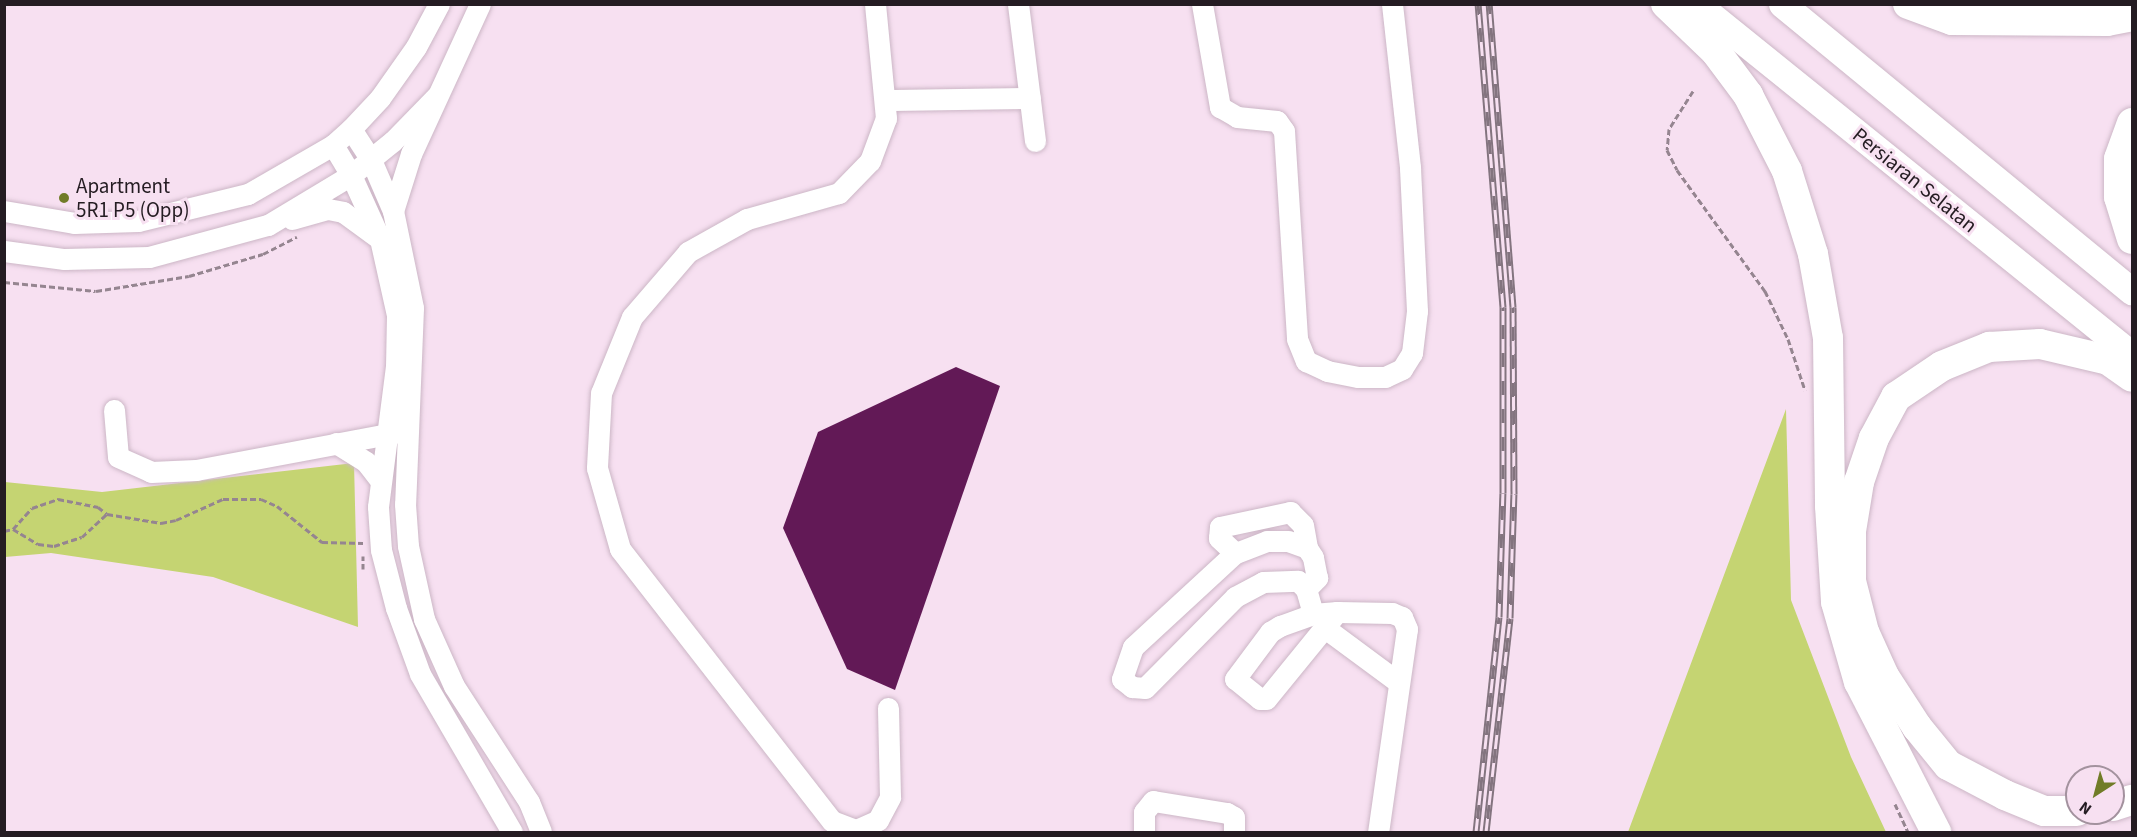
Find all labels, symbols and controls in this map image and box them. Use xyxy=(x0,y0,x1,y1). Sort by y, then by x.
street label: Persiaran Selatan xyxy=(1848,122,1982,238)
place label: Apartment 5R1 P5 (Opp) xyxy=(76,173,190,223)
marker: Apartment 5R1 P5 (Opp) xyxy=(57,191,71,205)
north arrow xyxy=(2065,765,2125,825)
text: N xyxy=(2075,796,2096,820)

